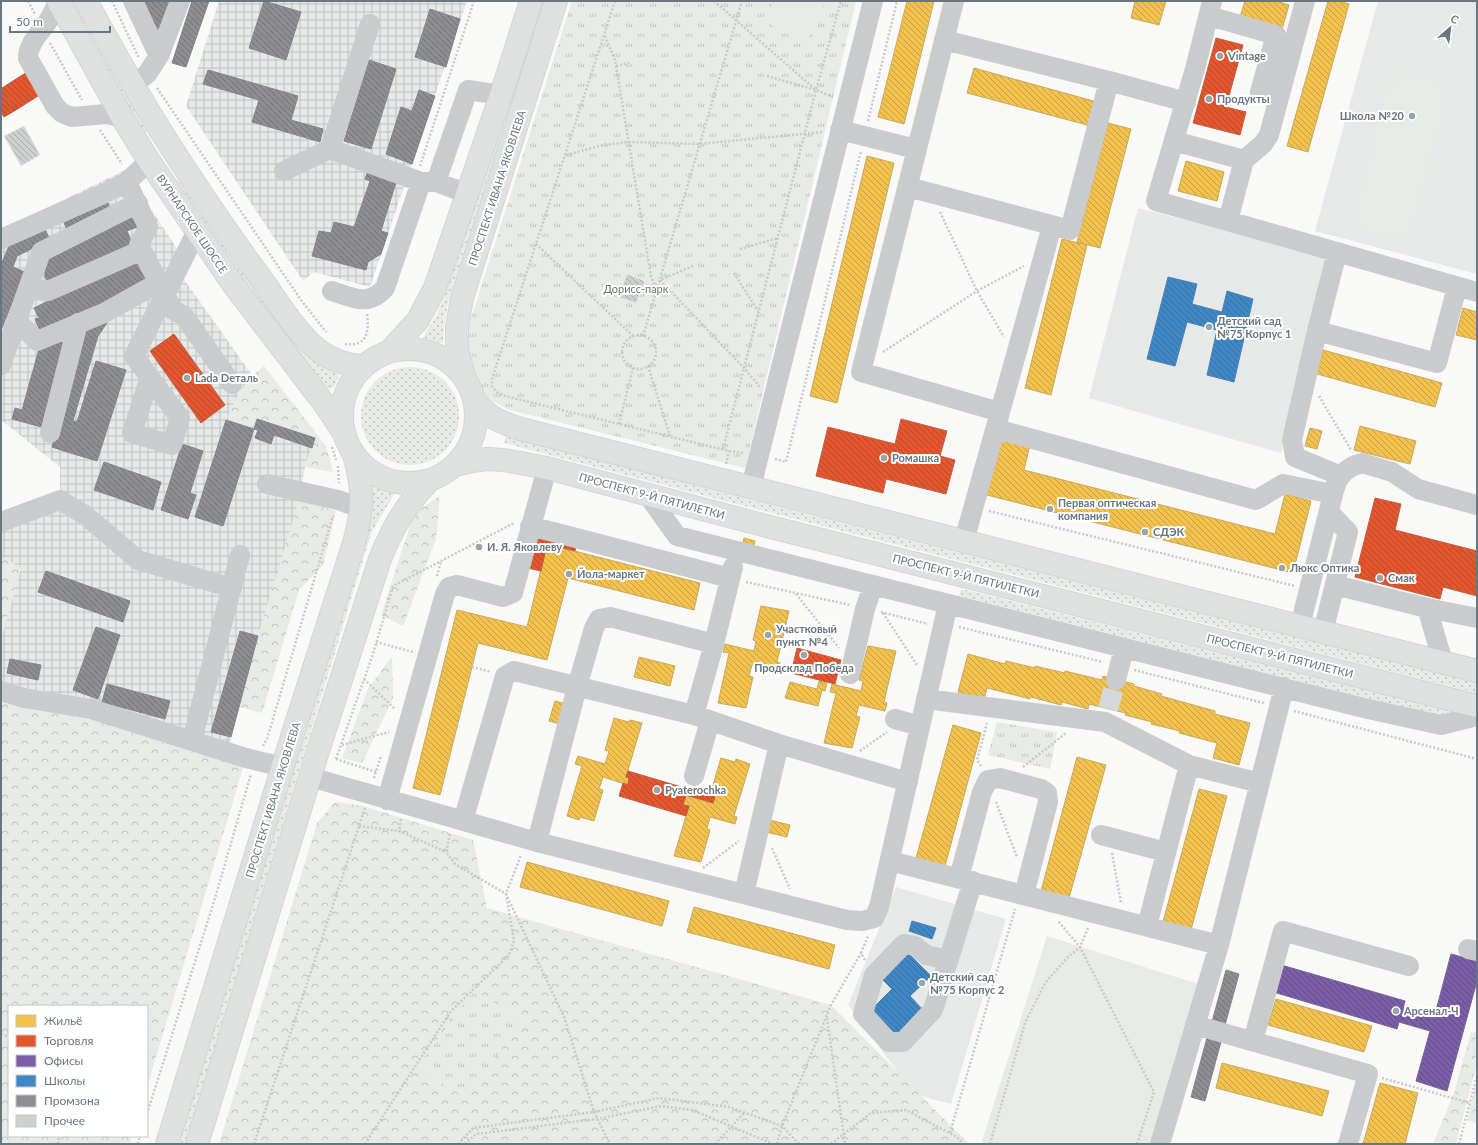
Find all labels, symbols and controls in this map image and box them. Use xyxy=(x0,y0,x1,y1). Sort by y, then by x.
scale bar xyxy=(10,8,110,34)
north arrow xyxy=(1430,8,1470,48)
text: С xyxy=(1449,11,1462,27)
text: 50 m xyxy=(16,14,43,29)
place label: Vintage xyxy=(1227,49,1266,62)
marker: Vintage xyxy=(1215,51,1225,61)
place label: Продукты xyxy=(1217,92,1270,105)
marker: Продукты xyxy=(1204,94,1214,104)
street label: ПРОСПЕКТ ИВАНА ЯКОВЛЕВА xyxy=(465,108,528,267)
place label: Школа №20 xyxy=(1340,109,1405,122)
marker: Школа №20 xyxy=(1407,111,1417,121)
street label: ВУРНАРСКОЕ ШОССЕ xyxy=(154,172,230,276)
park label: Дорисс-парк xyxy=(604,282,669,295)
place label: Детский сад №75 Корпус 1 xyxy=(1217,314,1291,340)
marker: Детский сад №75 Корпус 1 xyxy=(1204,322,1214,332)
place label: Lada Dеталь xyxy=(195,371,259,384)
marker: Lada Dеталь xyxy=(182,373,192,383)
place label: Ромашка xyxy=(892,451,939,464)
marker: Ромашка xyxy=(879,453,889,463)
street label: ПРОСПЕКТ 9-Й ПЯТИЛЕТКИ xyxy=(578,470,727,521)
place label: Первая оптическая компания xyxy=(1058,496,1156,522)
marker: Первая оптическая компания xyxy=(1045,504,1055,514)
place label: СДЭК xyxy=(1153,525,1185,538)
marker: СДЭК xyxy=(1140,527,1150,537)
place label: И. Я. Яковлеву xyxy=(487,540,562,553)
marker: И. Я. Яковлеву xyxy=(474,542,484,552)
street label: ПРОСПЕКТ 9-Й ПЯТИЛЕТКИ xyxy=(891,551,1041,600)
place label: Люкс Оптика xyxy=(1289,561,1359,574)
marker: Люкс Оптика xyxy=(1277,563,1287,573)
place label: Йола-маркет xyxy=(577,567,645,580)
marker: Йола-маркет xyxy=(564,569,574,579)
place label: Смак xyxy=(1388,571,1415,584)
marker: Смак xyxy=(1375,573,1385,583)
place label: Участковый пункт №4 xyxy=(775,622,837,648)
marker: Участковый пункт №4 xyxy=(763,630,773,640)
street label: ПРОСПЕКТ 9-Й ПЯТИЛЕТКИ xyxy=(1205,631,1355,680)
marker: Продсклад Победа xyxy=(799,650,809,660)
place label: Продсклад Победа xyxy=(754,661,854,674)
street label: ПРОСПЕКТ ИВАНА ЯКОВЛЕВА xyxy=(243,720,303,879)
place label: Pyaterochka xyxy=(665,783,726,796)
marker: Pyaterochka xyxy=(652,785,662,795)
place label: Детский сад №75 Корпус 2 xyxy=(930,970,1004,996)
marker: Детский сад №75 Корпус 2 xyxy=(917,978,927,988)
place label: Арсенал-Ч xyxy=(1403,1004,1459,1017)
legend xyxy=(8,1005,148,1137)
marker: Арсенал-Ч xyxy=(1391,1006,1401,1016)
text: Жильё xyxy=(44,1013,82,1028)
text: Торговля xyxy=(44,1033,94,1048)
text: Офисы xyxy=(44,1053,83,1068)
text: Школы xyxy=(44,1073,85,1088)
text: Промзона xyxy=(44,1093,100,1108)
text: Прочее xyxy=(44,1113,85,1128)

